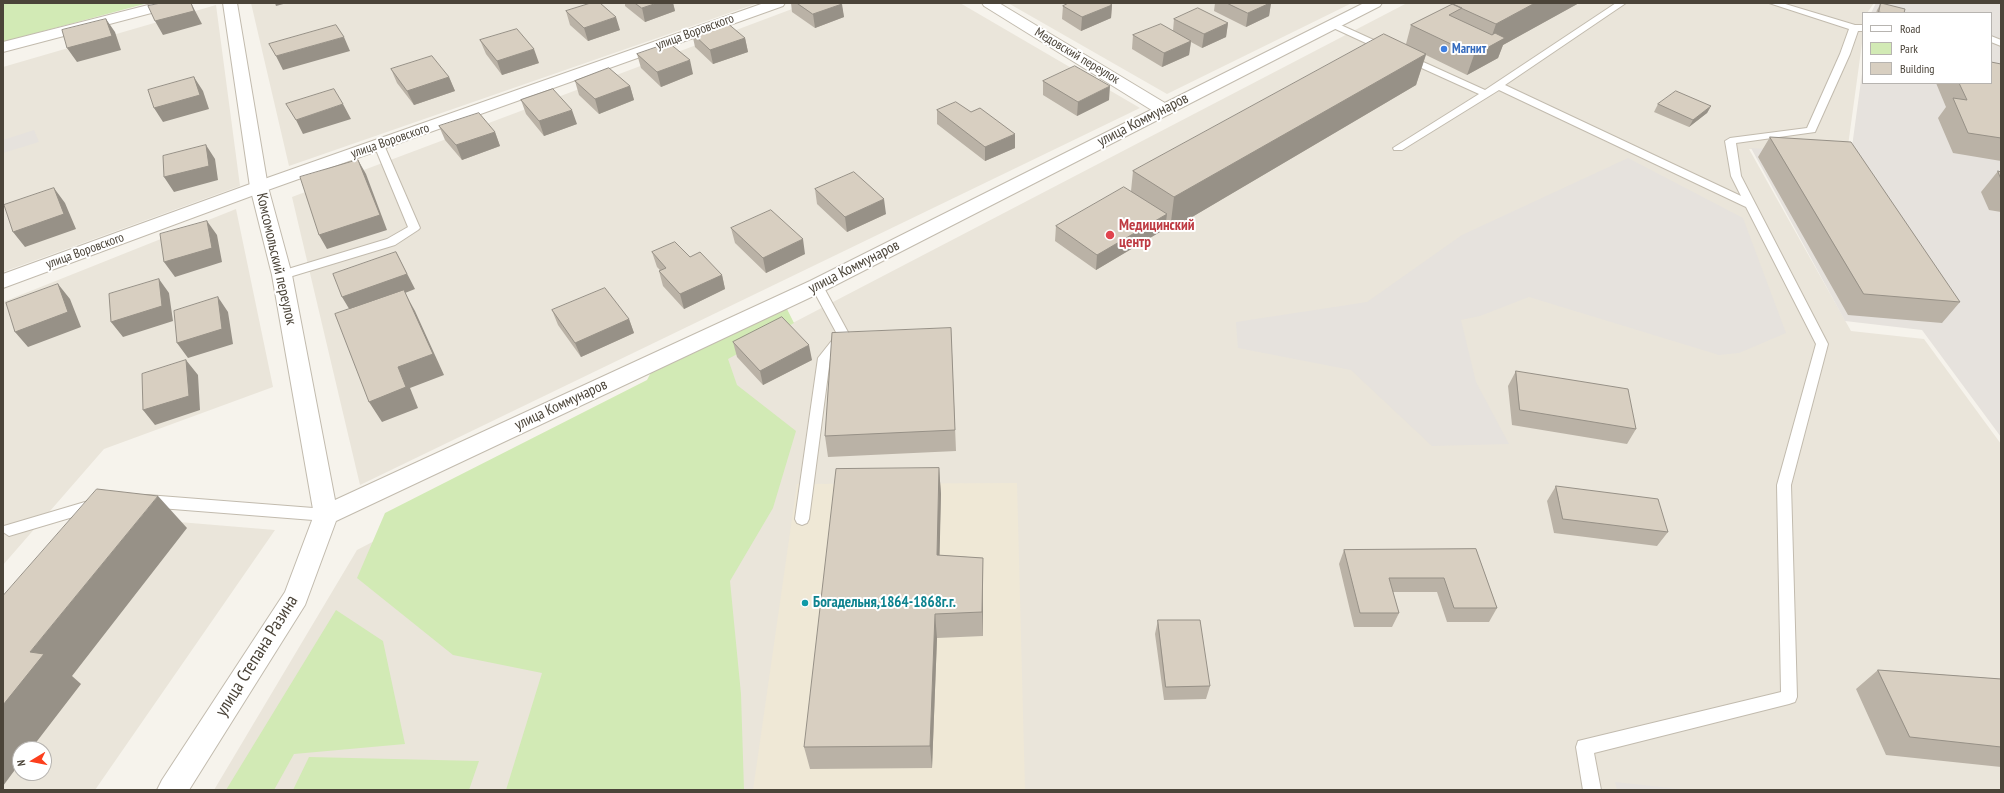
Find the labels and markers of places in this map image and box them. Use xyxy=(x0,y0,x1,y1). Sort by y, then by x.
place label: Магнит xyxy=(1452,41,1486,57)
marker: Магнит xyxy=(1439,44,1449,54)
place label: Медицинский центр xyxy=(1119,217,1194,252)
marker: Медицинский центр xyxy=(1104,229,1116,241)
place label: Богадельня,1864-1868г.г. xyxy=(813,594,956,612)
marker: Богадельня,1864-1868г.г. xyxy=(800,598,810,608)

